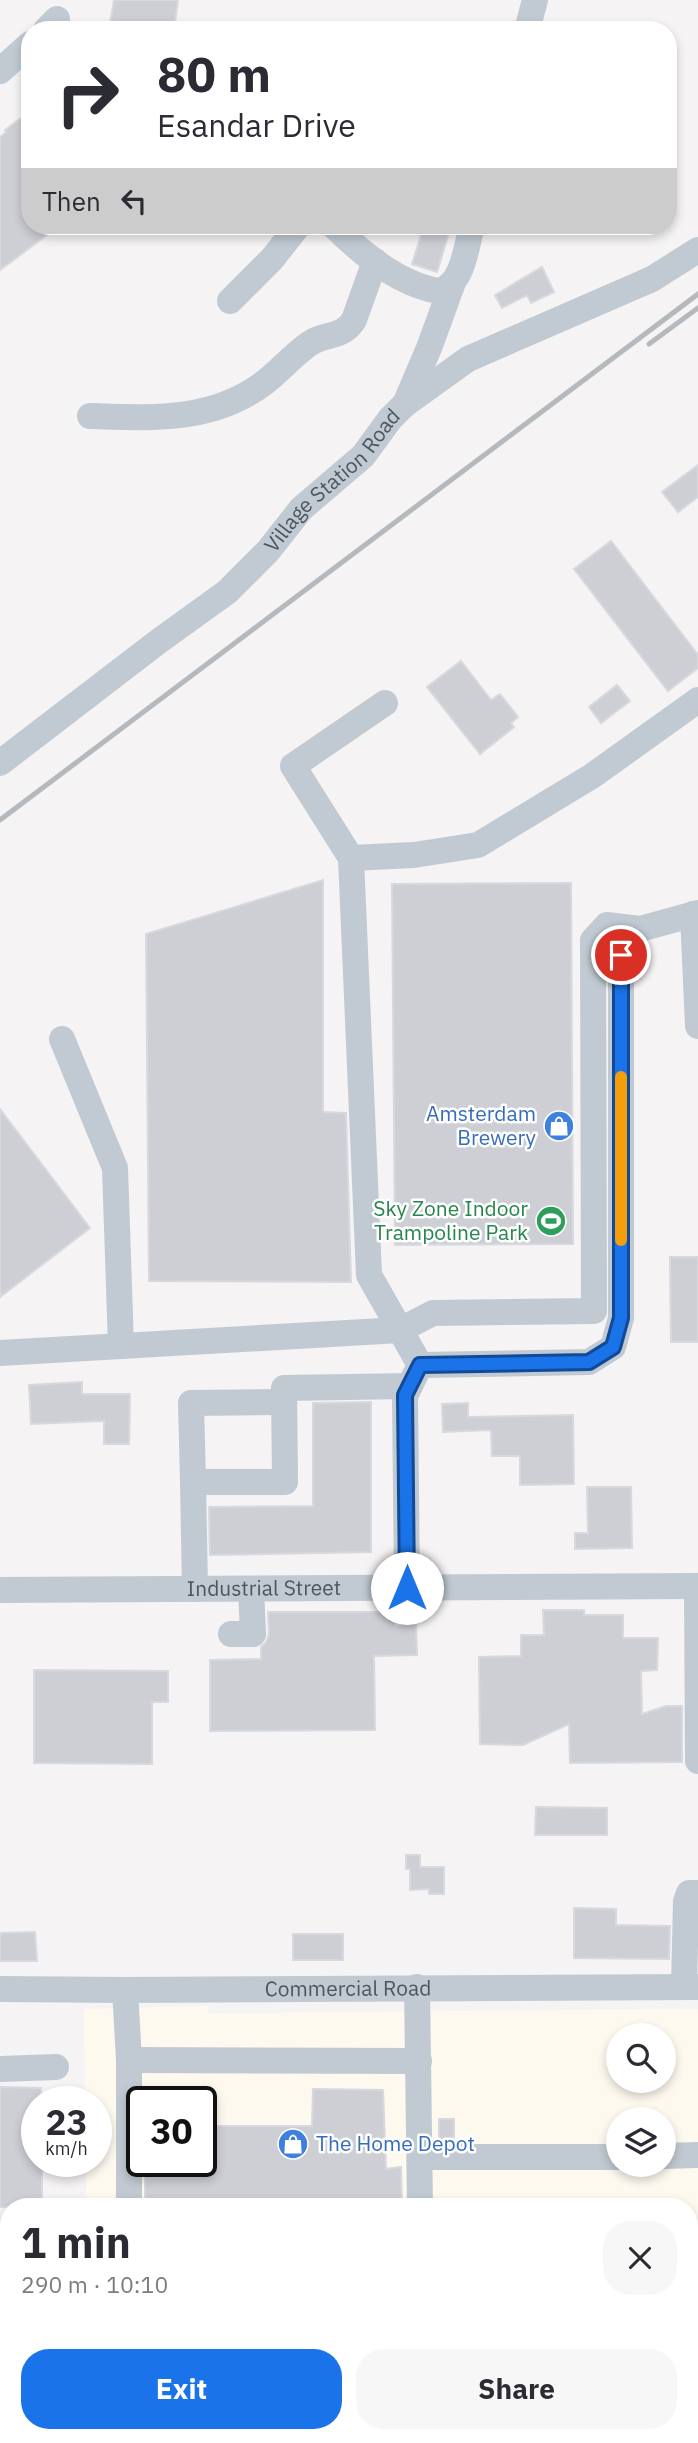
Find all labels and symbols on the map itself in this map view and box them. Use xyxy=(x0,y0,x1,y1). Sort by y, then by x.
street label: Village Station Road xyxy=(257,402,406,558)
pin xyxy=(591,925,651,985)
place label: Amsterdam Brewery xyxy=(426,1099,537,1151)
shop icon: Amsterdam Brewery xyxy=(542,1109,576,1143)
place label: Sky Zone Indoor Trampoline Park xyxy=(373,1194,528,1246)
sports icon: Sky Zone Indoor Trampoline Park xyxy=(534,1204,568,1238)
position arrow xyxy=(370,1551,444,1625)
street label: Industrial Street xyxy=(187,1573,341,1602)
street label: Commercial Road xyxy=(265,1973,431,2002)
speed limit sign: 30 xyxy=(126,2086,217,2177)
shop icon: The Home Depot xyxy=(276,2127,310,2161)
place label: The Home Depot xyxy=(316,2129,475,2157)

